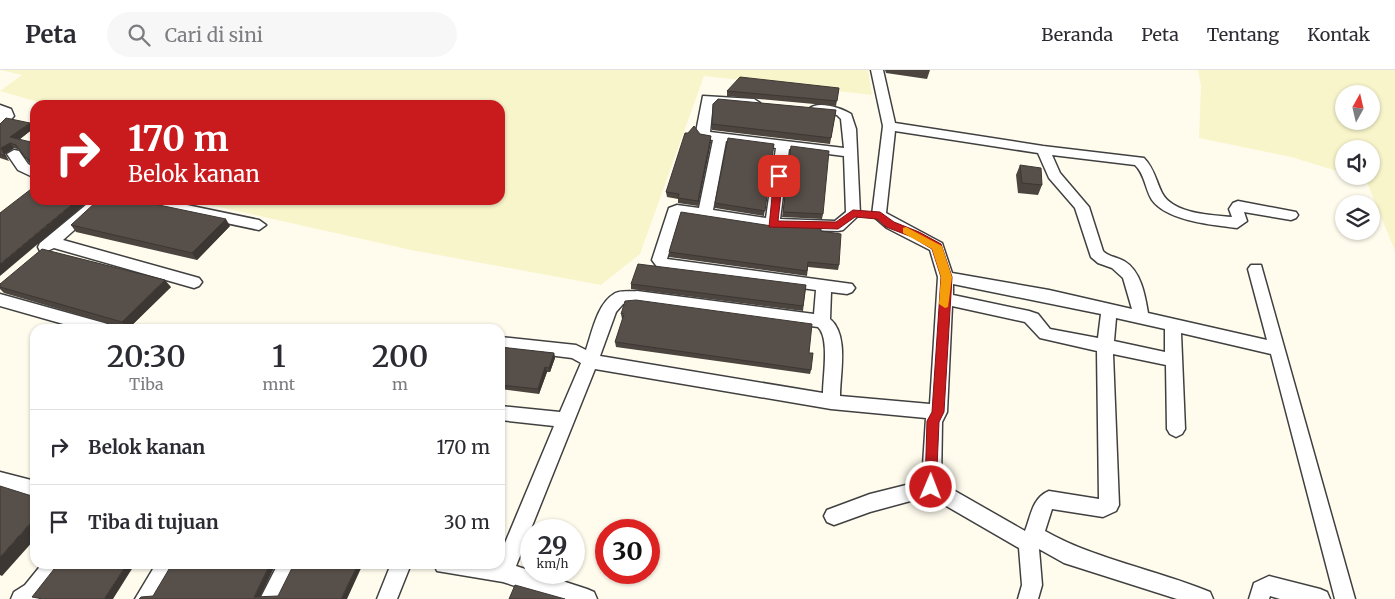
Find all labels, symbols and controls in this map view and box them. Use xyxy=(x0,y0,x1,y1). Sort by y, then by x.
search box xyxy=(107,12,457,57)
text: Peta xyxy=(25,19,77,50)
icon: search xyxy=(125,21,153,49)
text: Cari di sini xyxy=(165,23,263,47)
text: Beranda xyxy=(1041,23,1113,46)
text: Peta xyxy=(1141,23,1179,46)
text: Tentang xyxy=(1207,23,1279,46)
text: Kontak xyxy=(1307,23,1370,46)
north arrow xyxy=(1335,85,1380,130)
map controls xyxy=(1335,85,1380,240)
text: 170 m xyxy=(128,117,229,161)
icon: right xyxy=(45,120,110,185)
button: sound xyxy=(1335,140,1380,185)
pin xyxy=(758,155,800,197)
text: Belok kanan xyxy=(128,160,260,188)
icon: arrive xyxy=(765,162,793,190)
button: layers xyxy=(1335,195,1380,240)
text: 20:30 xyxy=(107,337,186,375)
text: 1 xyxy=(272,337,286,375)
text: 200 xyxy=(372,337,428,375)
text: Tiba xyxy=(129,374,164,394)
text: mnt xyxy=(263,374,295,394)
text: m xyxy=(392,374,408,394)
icon: right xyxy=(45,433,73,461)
text: Belok kanan xyxy=(88,435,205,459)
text: 170 m xyxy=(437,435,490,459)
position arrow xyxy=(904,460,956,512)
icon: arrive xyxy=(45,508,73,536)
text: Tiba di tujuan xyxy=(88,510,219,534)
text: 30 m xyxy=(444,510,490,534)
speed limit sign: 30 xyxy=(595,519,660,584)
text: 29 xyxy=(538,529,567,561)
text: km/h xyxy=(537,556,568,571)

